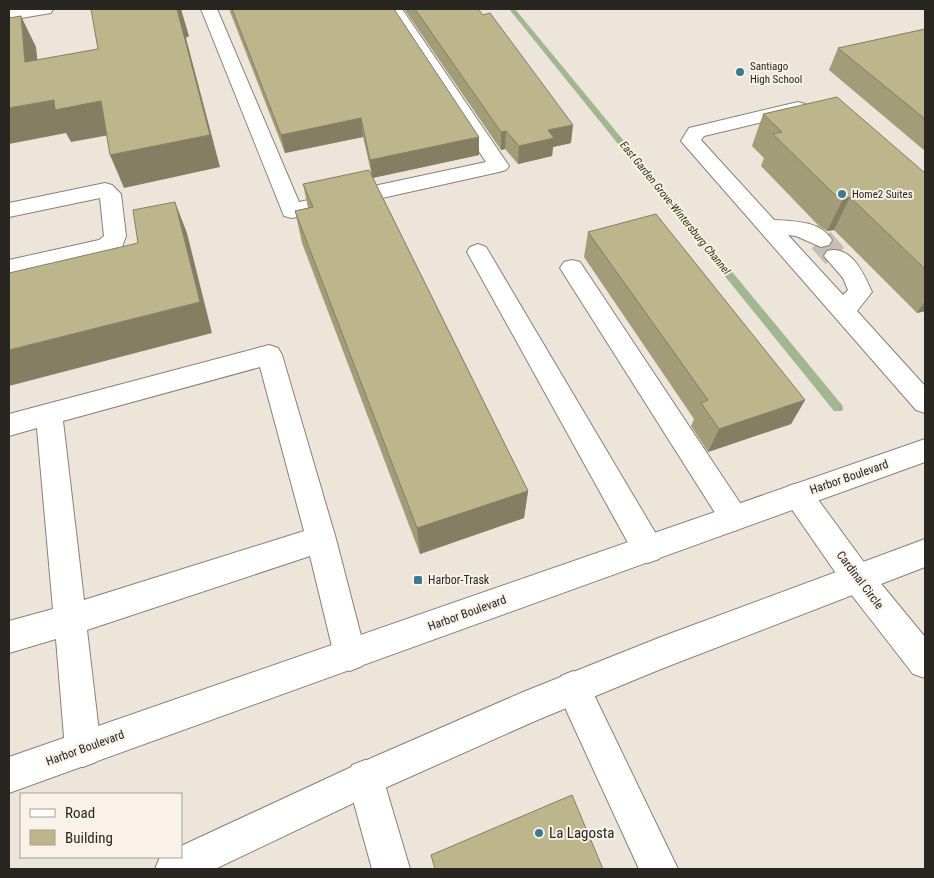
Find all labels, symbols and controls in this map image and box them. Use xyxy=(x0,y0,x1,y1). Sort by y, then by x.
place label: Santiago High School xyxy=(750,60,802,86)
marker: Santiago High School xyxy=(734,66,746,78)
water label: East Garden Grove-Wintersburg Channel xyxy=(617,139,733,278)
marker: Home2 Suites xyxy=(836,188,848,200)
place label: Home2 Suites xyxy=(852,188,913,201)
street label: Harbor Boulevard xyxy=(808,457,890,497)
street label: Cardinal Circle xyxy=(834,548,887,612)
place label: Harbor-Trask xyxy=(428,573,490,587)
marker: Harbor-Trask xyxy=(412,574,424,586)
street label: Harbor Boulevard xyxy=(426,592,508,634)
street label: Harbor Boulevard xyxy=(44,727,126,769)
legend xyxy=(20,793,182,858)
text: Road xyxy=(65,804,95,822)
place label: La Lagosta xyxy=(549,824,614,842)
marker: La Lagosta xyxy=(533,827,545,839)
text: Building xyxy=(65,829,113,847)

